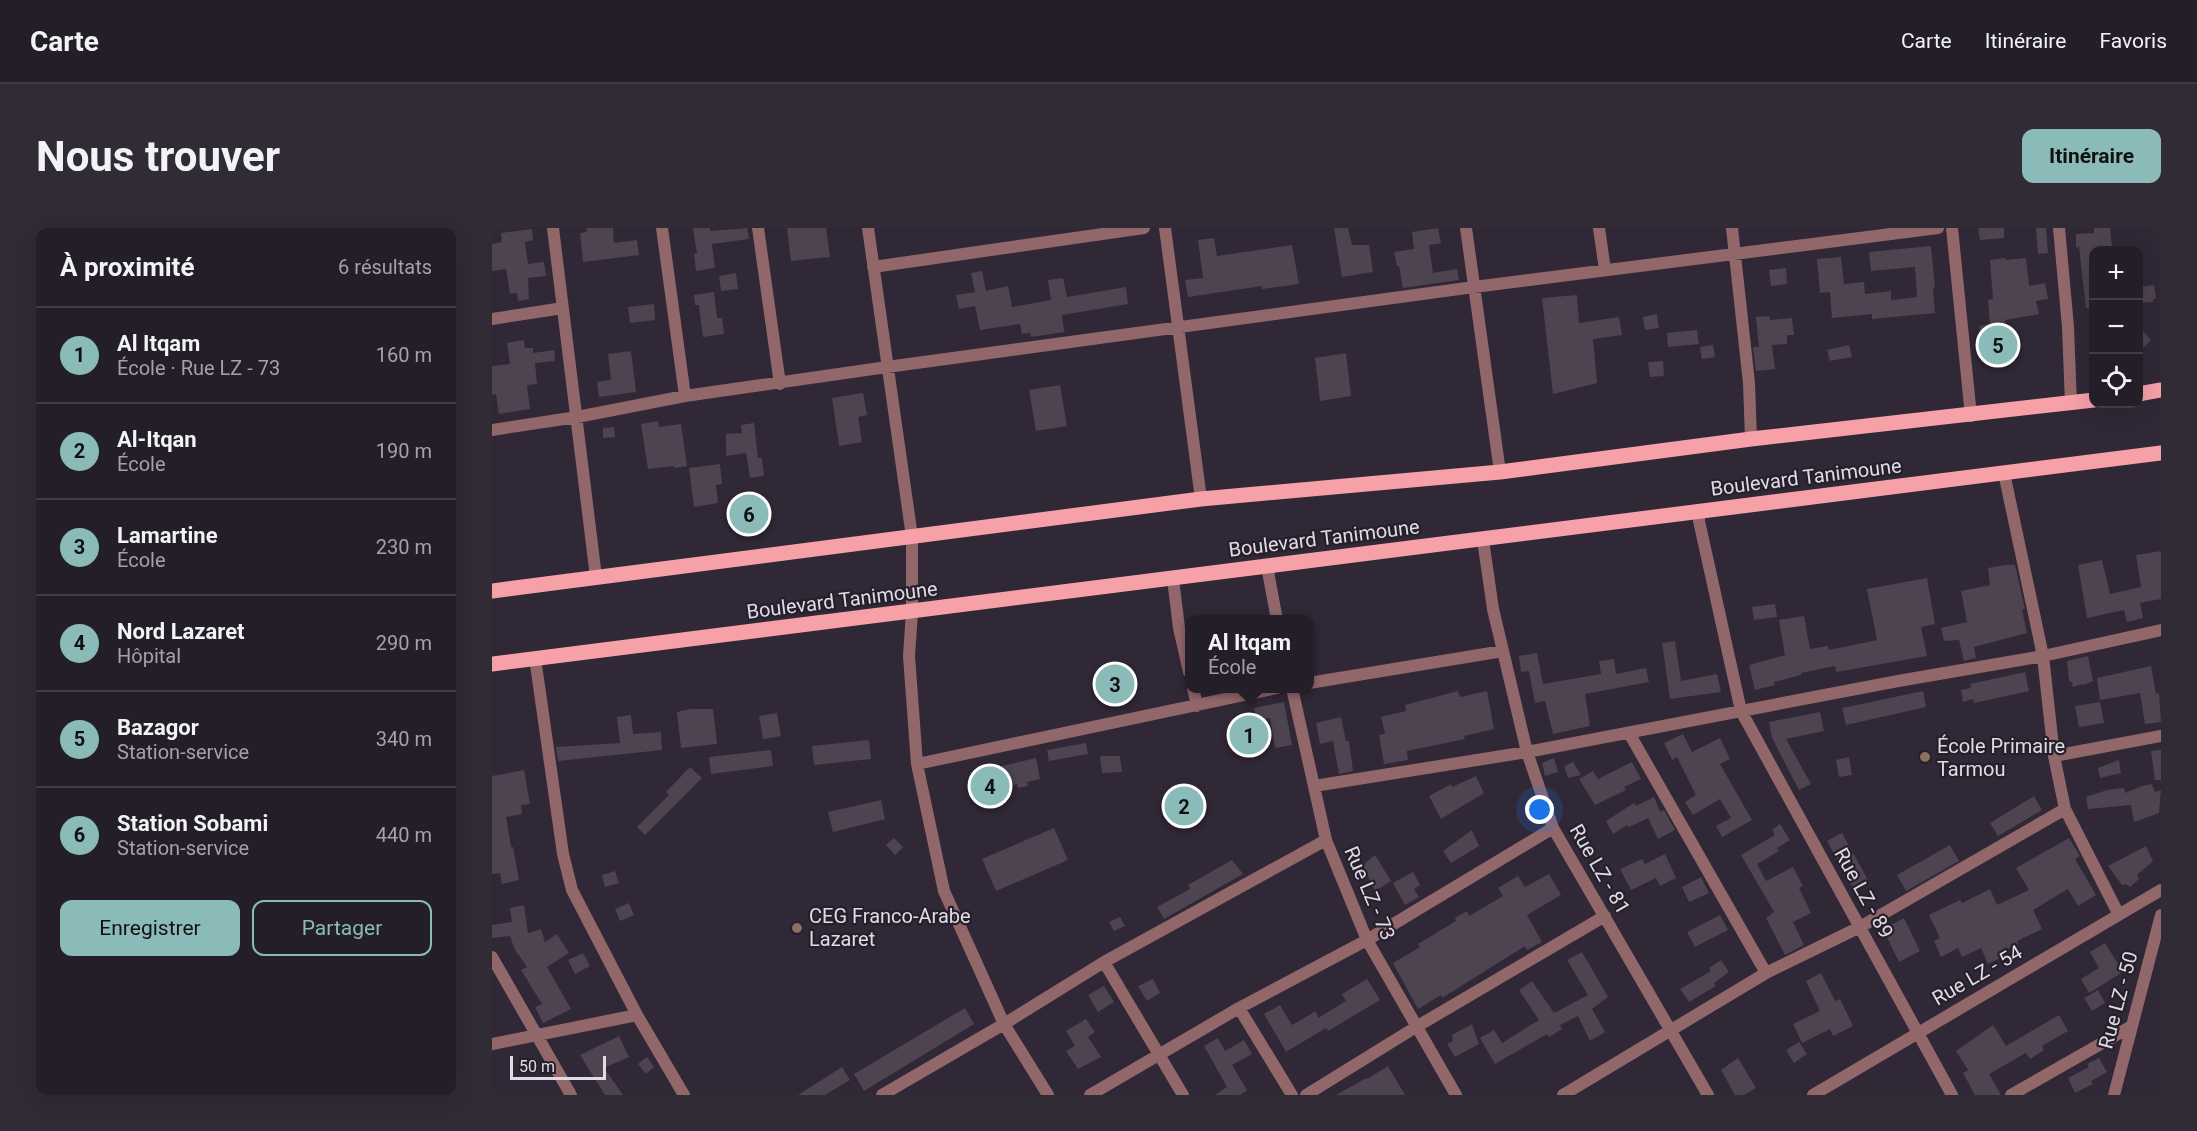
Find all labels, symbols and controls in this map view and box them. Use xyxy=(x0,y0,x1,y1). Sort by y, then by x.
text: Carte xyxy=(30,25,99,58)
text: Carte xyxy=(1901,29,1952,53)
text: Itinéraire xyxy=(1985,29,2066,53)
text: Favoris xyxy=(2099,29,2167,53)
button: Itinéraire xyxy=(2022,129,2161,183)
text: Nous trouver xyxy=(36,132,280,181)
map controls xyxy=(2089,246,2143,408)
button: + xyxy=(2089,246,2143,300)
text: À proximité xyxy=(60,252,194,282)
text: 6 résultats xyxy=(338,255,432,279)
button: − xyxy=(2089,300,2143,354)
pin: 5 xyxy=(1978,322,2018,368)
text: Al Itqam xyxy=(117,331,200,356)
text: 1 xyxy=(74,343,85,367)
text: 160 m xyxy=(376,343,432,367)
button: locate xyxy=(2089,354,2143,408)
text: École · Rue LZ - 73 xyxy=(117,356,280,380)
text: Al-Itqan xyxy=(117,427,197,452)
text: 2 xyxy=(74,439,85,463)
text: 190 m xyxy=(376,439,432,463)
text: École xyxy=(117,452,166,476)
street label: Boulevard Tanimoune xyxy=(1709,453,1903,501)
pin: 6 xyxy=(730,492,768,536)
street label: Boulevard Tanimoune xyxy=(1227,514,1421,562)
text: Lamartine xyxy=(117,523,218,548)
text: 3 xyxy=(74,535,85,559)
text: 230 m xyxy=(376,535,432,559)
text: École xyxy=(117,548,166,572)
street label: Boulevard Tanimoune xyxy=(745,576,939,624)
popup xyxy=(1185,615,1314,693)
text: Nord Lazaret xyxy=(117,619,244,644)
text: Al Itqam xyxy=(1208,630,1291,655)
text: 4 xyxy=(74,631,85,655)
text: 290 m xyxy=(376,631,432,655)
text: Hôpital xyxy=(117,644,181,668)
text: École xyxy=(1208,655,1256,679)
pin: 3 xyxy=(1096,662,1134,706)
pin: 1 xyxy=(1230,712,1269,758)
text: Bazagor xyxy=(117,715,199,740)
text: 5 xyxy=(74,727,85,751)
text: 340 m xyxy=(376,727,432,751)
place label: École Primaire Tarmou xyxy=(1937,734,2065,781)
text: Station-service xyxy=(117,740,249,764)
marker: École Primaire Tarmou xyxy=(1918,750,1932,764)
pin: 4 xyxy=(970,764,1010,808)
pin: 2 xyxy=(1164,784,1204,828)
your location xyxy=(1525,795,1554,824)
text: Station Sobami xyxy=(117,811,268,836)
street label: Rue LZ - 81 xyxy=(1565,820,1635,918)
text: 6 xyxy=(74,823,85,847)
text: 440 m xyxy=(376,823,432,847)
text: Station-service xyxy=(117,836,249,860)
street label: Rue LZ - 73 xyxy=(1339,842,1401,944)
street label: Rue LZ - 89 xyxy=(1829,844,1899,942)
button: Enregistrer xyxy=(60,900,240,956)
button: Partager xyxy=(252,900,432,956)
place label: CEG Franco-Arabe Lazaret xyxy=(809,904,971,951)
marker: CEG Franco-Arabe Lazaret xyxy=(790,921,804,935)
street label: Rue LZ - 54 xyxy=(1928,940,2026,1010)
street label: Rue LZ - 50 xyxy=(2094,949,2142,1051)
scale bar xyxy=(510,1053,606,1080)
text: 50 m xyxy=(519,1057,555,1076)

